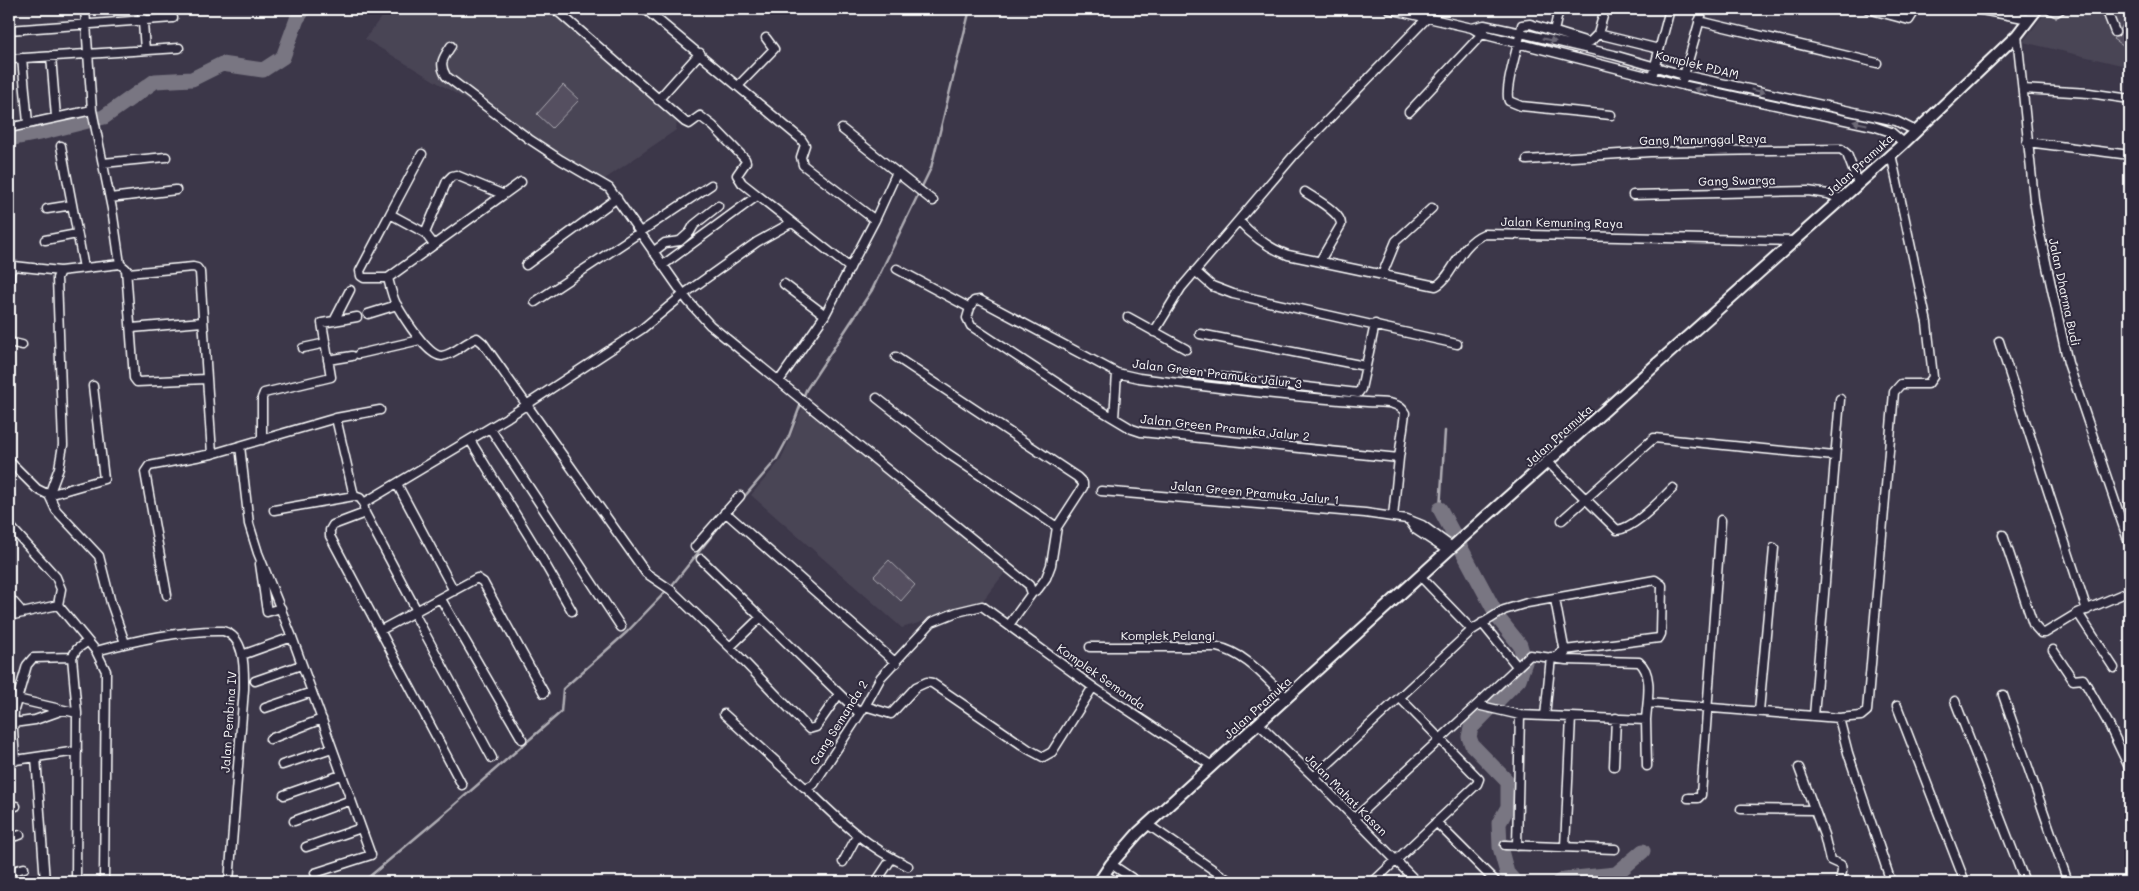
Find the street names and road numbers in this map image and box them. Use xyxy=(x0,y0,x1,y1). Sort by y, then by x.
street label: Komplek PDAM xyxy=(1654,46,1741,82)
street label: Gang Manunggal Raya xyxy=(1639,130,1767,148)
street label: Jalan Pramuka xyxy=(1822,130,1897,199)
street label: Gang Swarga xyxy=(1698,171,1776,189)
street label: Jalan Kemuning Raya xyxy=(1501,213,1623,231)
street label: Jalan Dharma Budi xyxy=(2046,236,2084,347)
street label: Jalan Green Pramuka Jalur 3 xyxy=(1132,355,1303,391)
street label: Jalan Pramuka xyxy=(1521,401,1596,470)
street label: Jalan Green Pramuka Jalur 2 xyxy=(1140,410,1311,444)
street label: Jalan Green Pramuka Jalur 1 xyxy=(1170,477,1340,507)
street label: Komplek Pelangi xyxy=(1121,627,1215,643)
street label: Komplek Semanda xyxy=(1054,640,1149,713)
street label: Jalan Pembina IV xyxy=(216,670,240,773)
street label: Jalan Pramuka xyxy=(1220,673,1295,742)
street label: Gang Semanda 2 xyxy=(806,677,871,768)
street label: Jalan Mahat Kasan xyxy=(1302,750,1391,839)

